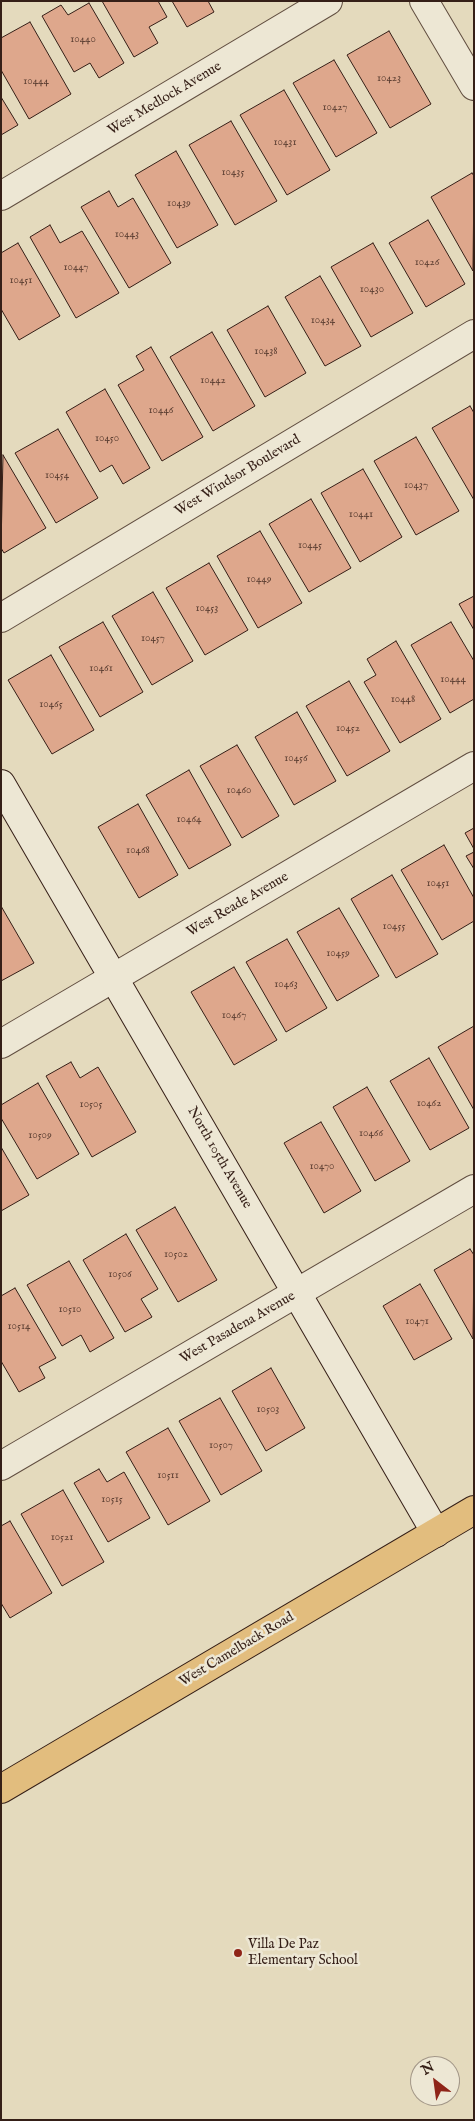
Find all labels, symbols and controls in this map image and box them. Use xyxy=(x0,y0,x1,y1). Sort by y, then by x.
house number: 10440 xyxy=(70,33,96,47)
street label: West Medlock Avenue xyxy=(105,58,225,140)
house number: 10423 xyxy=(377,72,401,86)
house number: 10444 xyxy=(23,75,49,89)
house number: 10427 xyxy=(322,101,348,115)
house number: 10431 xyxy=(273,136,297,150)
house number: 10435 xyxy=(222,166,244,180)
house number: 10439 xyxy=(167,197,191,211)
house number: 10443 xyxy=(115,228,139,242)
house number: 10426 xyxy=(415,256,439,270)
house number: 10447 xyxy=(63,261,89,275)
house number: 10451 xyxy=(10,274,32,288)
house number: 10430 xyxy=(360,283,384,297)
house number: 10434 xyxy=(311,314,335,328)
house number: 10438 xyxy=(254,345,278,359)
house number: 10442 xyxy=(200,374,226,388)
house number: 10446 xyxy=(149,404,173,418)
house number: 10450 xyxy=(95,432,119,446)
street label: West Windsor Boulevard xyxy=(172,432,304,520)
house number: 10454 xyxy=(45,469,69,483)
house number: 10437 xyxy=(404,479,428,493)
house number: 10441 xyxy=(349,508,373,522)
house number: 10445 xyxy=(298,539,322,553)
house number: 10449 xyxy=(246,573,272,587)
house number: 10453 xyxy=(196,602,218,616)
house number: 10457 xyxy=(141,632,165,646)
house number: 10461 xyxy=(89,662,113,676)
house number: 10444 xyxy=(440,673,466,687)
house number: 10448 xyxy=(391,693,415,707)
house number: 10465 xyxy=(39,698,63,712)
house number: 10452 xyxy=(336,722,360,736)
house number: 10456 xyxy=(284,752,308,766)
house number: 10460 xyxy=(227,784,251,798)
house number: 10464 xyxy=(177,813,201,827)
house number: 10468 xyxy=(126,844,150,858)
street label: West Reade Avenue xyxy=(184,869,292,941)
house number: 10451 xyxy=(427,877,449,891)
house number: 10455 xyxy=(383,920,405,934)
house number: 10459 xyxy=(326,947,350,961)
house number: 10463 xyxy=(274,978,298,992)
house number: 10467 xyxy=(222,1009,246,1023)
house number: 10462 xyxy=(417,1097,441,1111)
house number: 10505 xyxy=(80,1098,102,1112)
street label: North 105th Avenue xyxy=(183,1104,255,1212)
house number: 10466 xyxy=(359,1127,383,1141)
house number: 10509 xyxy=(28,1129,52,1143)
house number: 10470 xyxy=(309,1160,335,1174)
house number: 10502 xyxy=(164,1248,188,1262)
house number: 10506 xyxy=(108,1268,132,1282)
street label: West Pasadena Avenue xyxy=(177,1288,299,1368)
house number: 10510 xyxy=(59,1303,81,1317)
house number: 10471 xyxy=(405,1315,429,1329)
house number: 10514 xyxy=(8,1320,30,1334)
house number: 10503 xyxy=(257,1403,279,1417)
house number: 10507 xyxy=(209,1439,233,1453)
house number: 10511 xyxy=(157,1469,179,1483)
house number: 10515 xyxy=(101,1493,123,1507)
house number: 10521 xyxy=(51,1531,73,1545)
street label: West Camelback Road xyxy=(177,1609,297,1691)
place label: Villa De Paz Elementary School xyxy=(248,1937,358,1970)
marker: Villa De Paz Elementary School xyxy=(232,1947,244,1959)
north arrow xyxy=(410,2056,460,2106)
text: N xyxy=(418,2058,438,2080)

